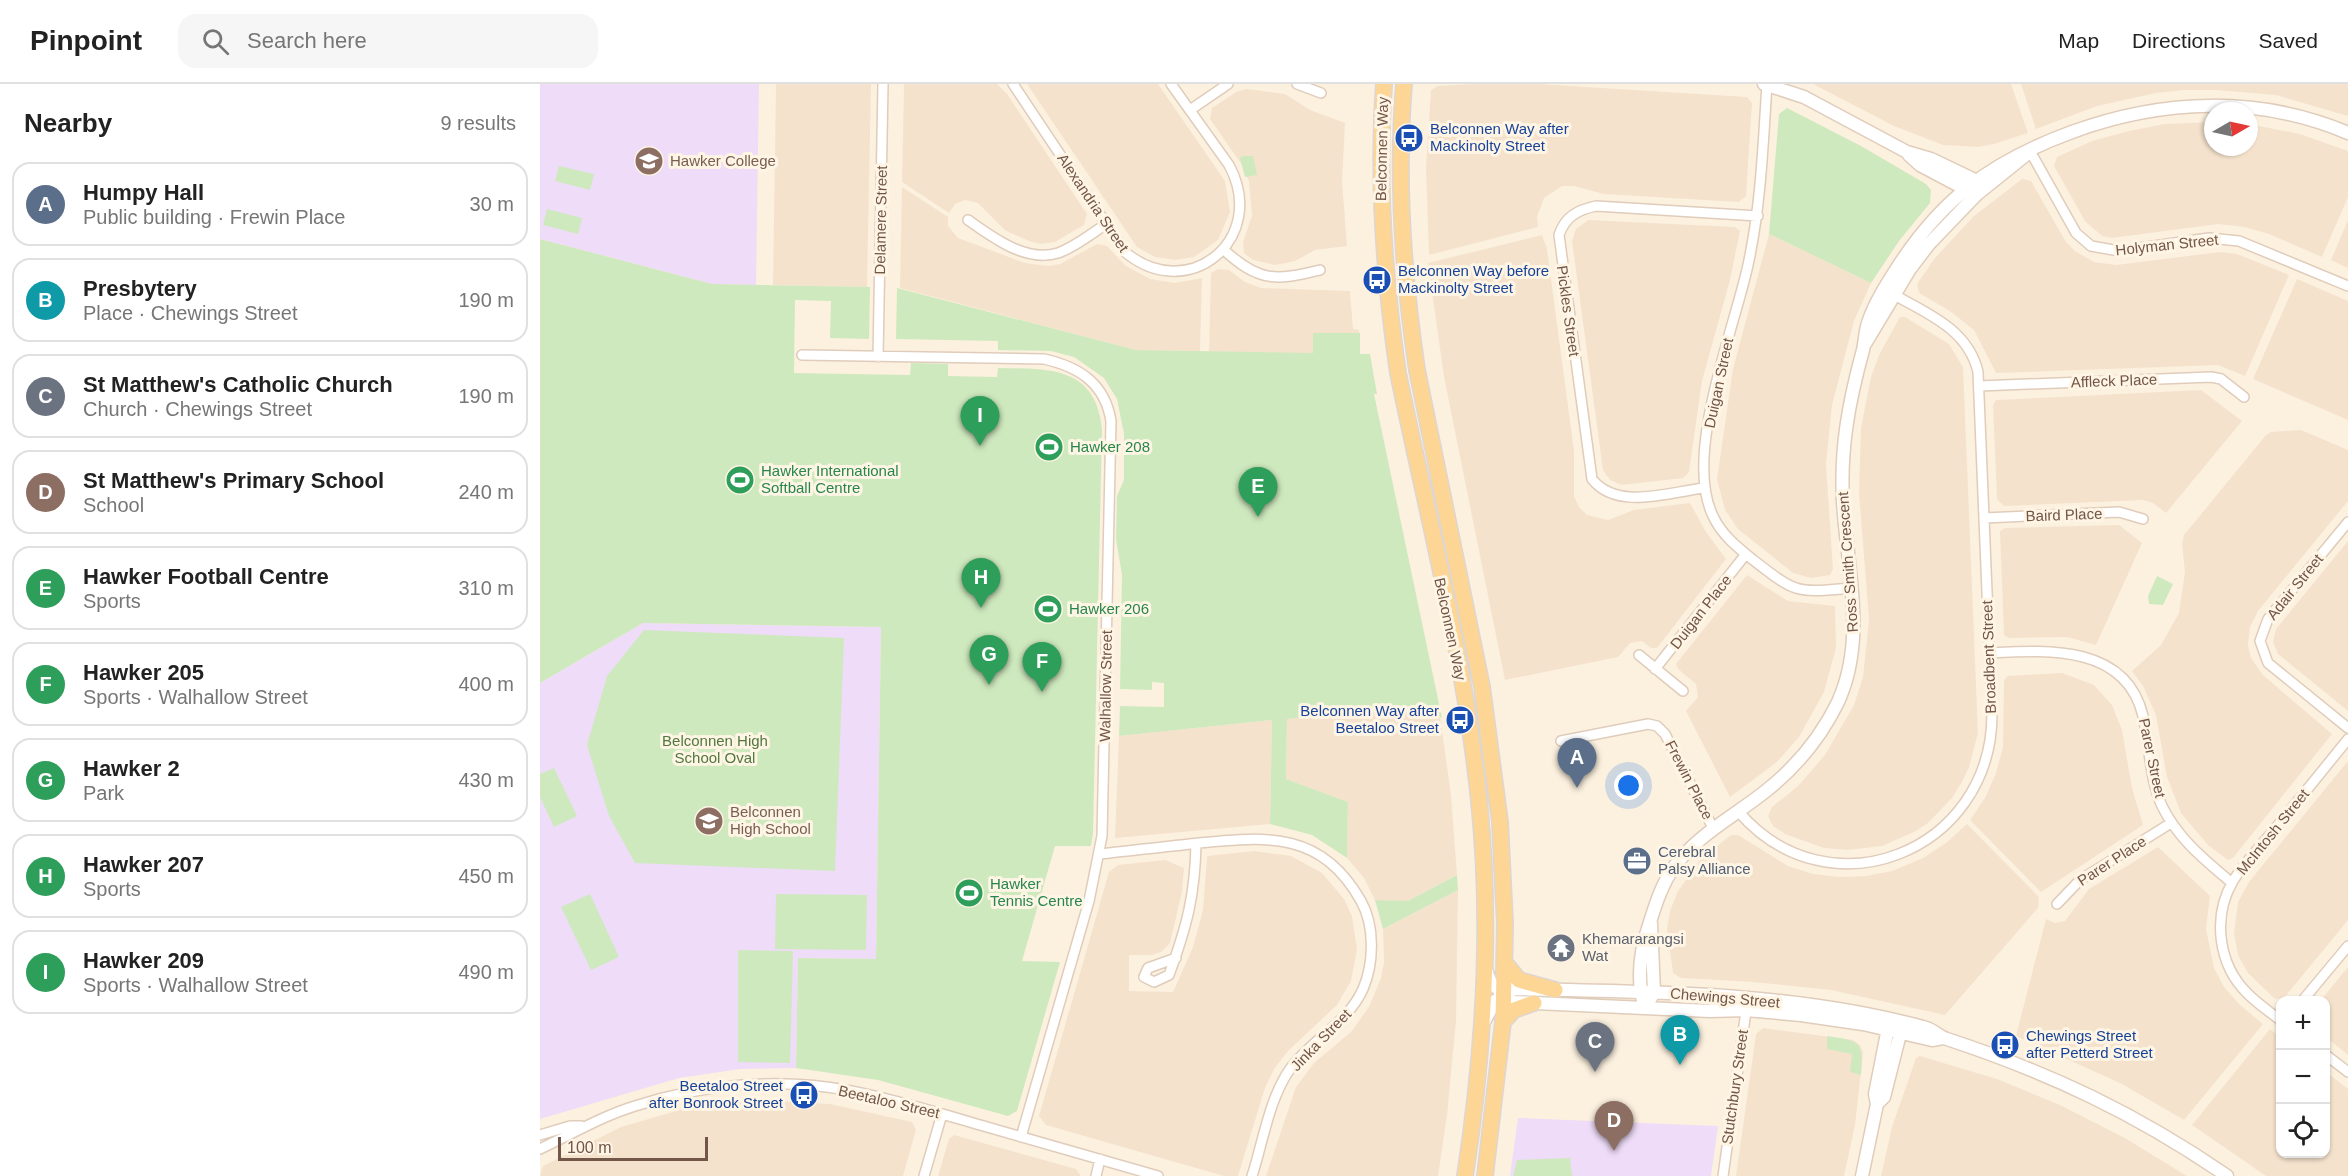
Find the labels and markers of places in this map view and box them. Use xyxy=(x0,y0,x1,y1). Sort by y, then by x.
place label: Belconnen Way after Mackinolty Street xyxy=(1430,120,1569,154)
bus stop icon: Belconnen Way after Mackinolty Street xyxy=(1393,122,1425,154)
school or university icon: Hawker College xyxy=(633,145,665,177)
place label: Hawker College xyxy=(670,152,776,169)
place label: Belconnen Way before Mackinolty Street xyxy=(1398,262,1549,296)
bus stop icon: Belconnen Way before Mackinolty Street xyxy=(1361,264,1393,296)
pin: I xyxy=(960,396,1000,446)
sports icon: Hawker 208 xyxy=(1033,431,1065,463)
place label: Hawker 208 xyxy=(1070,438,1150,455)
place label: Hawker International Softball Centre xyxy=(761,462,899,496)
sports icon: Hawker International Softball Centre xyxy=(724,464,756,496)
pin: E xyxy=(1238,468,1278,517)
pin: H xyxy=(962,558,1000,608)
sports icon: Hawker 206 xyxy=(1032,593,1064,625)
place label: Hawker 206 xyxy=(1069,600,1149,617)
pin: G xyxy=(970,636,1008,685)
pin: F xyxy=(1022,642,1062,692)
place label: Belconnen Way after Beetaloo Street xyxy=(1300,702,1440,736)
bus stop icon: Belconnen Way after Beetaloo Street xyxy=(1444,704,1476,736)
pin: A xyxy=(1558,738,1596,788)
place label: Belconnen High School xyxy=(730,803,811,837)
school or university icon: Belconnen High School xyxy=(693,805,725,837)
place label: Cerebral Palsy Alliance xyxy=(1658,843,1751,877)
office icon: Cerebral Palsy Alliance xyxy=(1621,845,1653,877)
place label: Hawker Tennis Centre xyxy=(990,875,1083,909)
sports icon: Hawker Tennis Centre xyxy=(953,877,985,909)
place label: Khemararangsi Wat xyxy=(1582,930,1684,964)
temple icon: Khemararangsi Wat xyxy=(1545,932,1577,964)
pin: B xyxy=(1660,1016,1700,1065)
pin: C xyxy=(1576,1022,1614,1072)
place label: Chewings Street after Petterd Street xyxy=(2026,1027,2154,1061)
bus stop icon: Chewings Street after Petterd Street xyxy=(1989,1029,2021,1061)
place label: Beetaloo Street after Bonrook Street xyxy=(649,1077,784,1111)
bus stop icon: Beetaloo Street after Bonrook Street xyxy=(788,1079,820,1111)
pin: D xyxy=(1594,1102,1634,1151)

